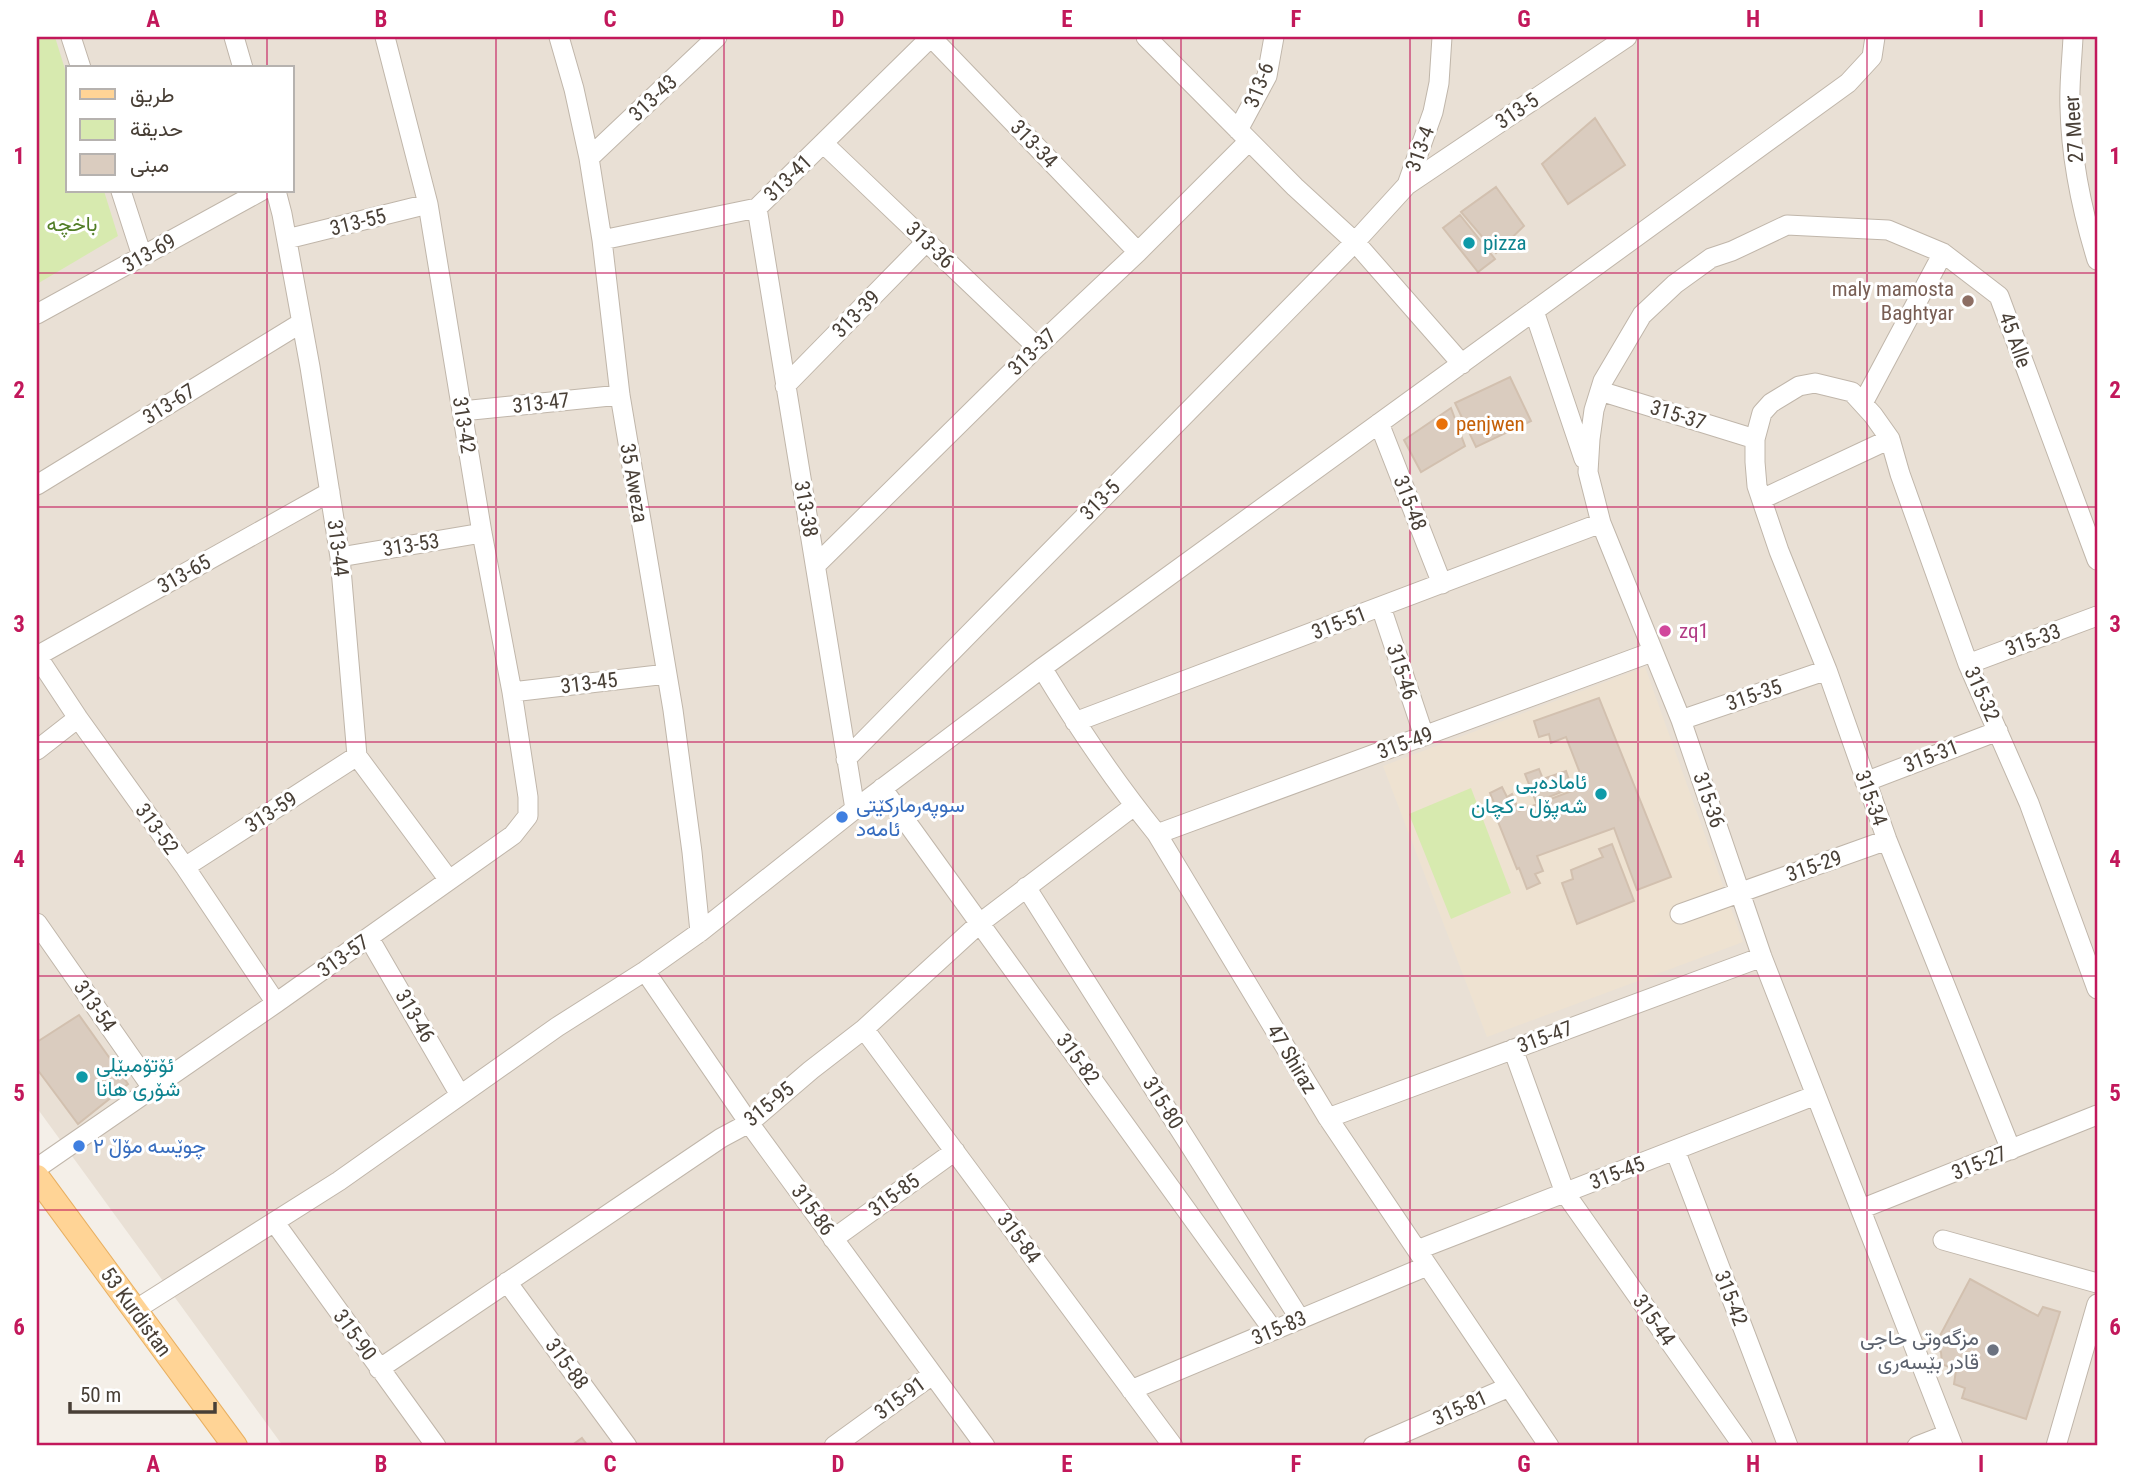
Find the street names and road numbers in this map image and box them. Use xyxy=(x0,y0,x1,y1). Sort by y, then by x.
street label: 313-6 xyxy=(1239,59,1279,111)
street label: 313-43 xyxy=(624,70,682,126)
street label: 313-5 xyxy=(1491,88,1543,134)
street label: 27 Meer xyxy=(2060,94,2088,164)
street label: 313-34 xyxy=(1006,115,1062,173)
street label: 313-4 xyxy=(1401,123,1439,175)
street label: 313-41 xyxy=(759,150,817,206)
street label: 313-55 xyxy=(327,203,389,241)
street label: 313-36 xyxy=(901,217,959,273)
street label: 313-69 xyxy=(118,229,180,277)
street label: 313-39 xyxy=(827,285,885,343)
street label: 45 Alle xyxy=(1994,309,2036,371)
street label: 313-37 xyxy=(1003,324,1061,380)
street label: 313-67 xyxy=(138,379,200,429)
street label: 313-47 xyxy=(511,388,571,418)
street label: 313-42 xyxy=(448,395,480,455)
street label: 315-37 xyxy=(1647,395,1709,435)
street label: 35 Aweza xyxy=(615,441,653,525)
street label: 315-48 xyxy=(1389,472,1431,534)
street label: 313-5 xyxy=(1075,475,1125,525)
street label: 313-38 xyxy=(789,479,823,539)
street label: 313-44 xyxy=(323,518,353,578)
street label: 313-53 xyxy=(381,529,441,561)
street label: 313-65 xyxy=(153,550,215,598)
street label: 315-51 xyxy=(1308,602,1370,644)
street label: 315-33 xyxy=(2002,619,2064,661)
street label: 315-46 xyxy=(1382,641,1422,703)
street label: 315-32 xyxy=(1959,663,2005,725)
street label: 313-45 xyxy=(559,668,619,698)
street label: 315-35 xyxy=(1723,674,1785,716)
street label: 315-49 xyxy=(1374,722,1436,764)
street label: 315-31 xyxy=(1900,735,1962,777)
street label: 315-34 xyxy=(1850,767,1892,829)
street label: 315-36 xyxy=(1688,769,1730,831)
street label: 313-59 xyxy=(241,786,301,838)
street label: 313-52 xyxy=(131,799,183,859)
street label: 315-29 xyxy=(1783,845,1845,887)
street label: 313-57 xyxy=(313,930,373,982)
street label: 313-54 xyxy=(69,976,121,1036)
street label: 313-46 xyxy=(390,985,440,1047)
street label: 315-47 xyxy=(1514,1016,1576,1058)
street label: 47 Shiraz xyxy=(1262,1020,1322,1098)
street label: 315-82 xyxy=(1052,1029,1104,1089)
street label: 315-80 xyxy=(1138,1072,1188,1134)
street label: 315-95 xyxy=(739,1077,799,1131)
street label: 315-27 xyxy=(1948,1141,2010,1185)
street label: 315-45 xyxy=(1586,1152,1648,1194)
street label: 315-85 xyxy=(864,1169,924,1221)
street label: 315-86 xyxy=(787,1180,839,1240)
street label: 315-84 xyxy=(992,1208,1046,1268)
street label: 53 Kurdistan xyxy=(96,1263,176,1361)
street label: 315-42 xyxy=(1710,1267,1752,1329)
street label: 315-44 xyxy=(1628,1290,1680,1350)
street label: 315-90 xyxy=(329,1305,381,1365)
street label: 315-83 xyxy=(1248,1306,1310,1350)
street label: 315-88 xyxy=(541,1334,593,1394)
street label: 315-91 xyxy=(870,1372,930,1424)
street label: 315-81 xyxy=(1429,1385,1491,1431)

